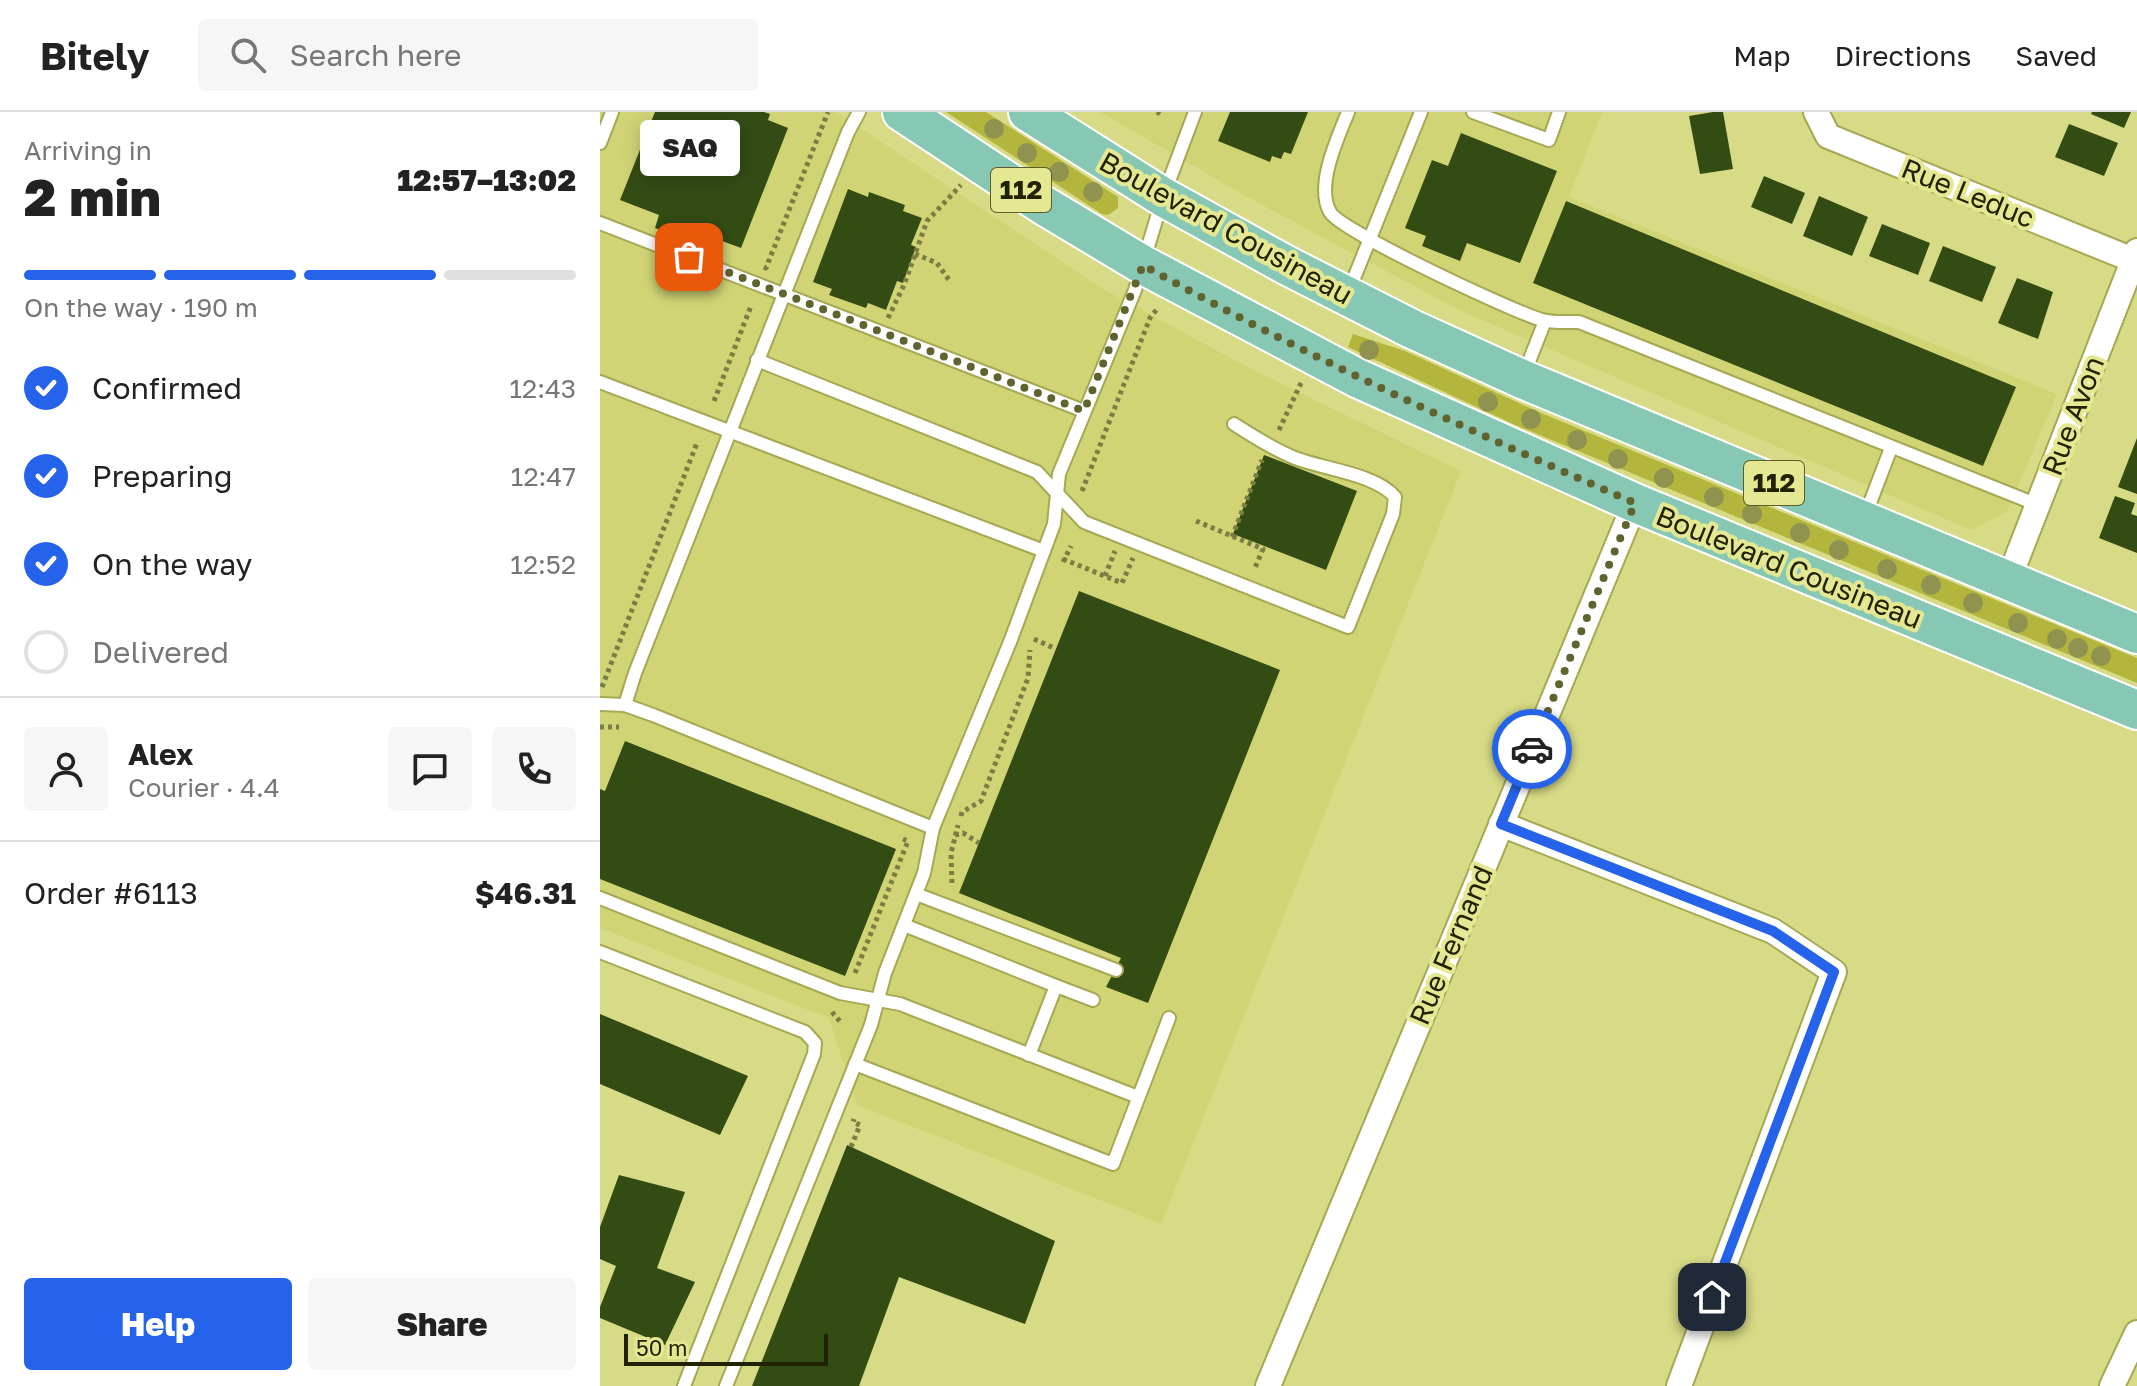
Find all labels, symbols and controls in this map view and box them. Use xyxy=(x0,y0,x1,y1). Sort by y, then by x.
search box xyxy=(198,19,758,91)
text: Bitely xyxy=(40,33,150,78)
icon: search xyxy=(226,33,270,77)
text: Search here xyxy=(290,37,462,73)
text: Map xyxy=(1733,39,1790,72)
text: Directions xyxy=(1834,39,1971,72)
text: Saved xyxy=(2015,39,2097,72)
callout: SAQ xyxy=(639,121,739,177)
text: SAQ xyxy=(662,132,718,163)
text: Arriving in xyxy=(24,135,152,166)
street label: Boulevard Cousineau xyxy=(1094,144,1358,311)
street label: Rue Leduc xyxy=(1897,151,2039,234)
text: 12:57–13:02 xyxy=(397,162,576,198)
text: 2 min xyxy=(24,165,161,227)
road number: 112 xyxy=(991,168,1051,212)
pin xyxy=(655,223,723,291)
icon: bag xyxy=(667,235,711,279)
text: On the way · 190 m xyxy=(24,292,258,323)
street label: Rue Avon xyxy=(2035,352,2110,480)
icon: check xyxy=(24,366,68,410)
text: Confirmed xyxy=(92,370,242,406)
text: 12:43 xyxy=(509,373,576,404)
icon: check xyxy=(24,454,68,498)
text: Preparing xyxy=(92,458,233,494)
text: 12:47 xyxy=(511,461,576,492)
road number: 112 xyxy=(1744,461,1804,505)
street label: Boulevard Cousineau xyxy=(1651,498,1927,635)
icon: check xyxy=(24,542,68,586)
text: On the way xyxy=(92,546,252,582)
text: 12:52 xyxy=(510,549,576,580)
text: Delivered xyxy=(92,634,229,670)
courier xyxy=(1492,709,1572,789)
button: person xyxy=(24,727,108,811)
button: chat xyxy=(388,727,472,811)
button: phone xyxy=(492,727,576,811)
icon: car xyxy=(1510,727,1554,771)
text: Alex xyxy=(128,736,193,772)
text: Courier · 4.4 xyxy=(128,772,280,803)
street label: Rue Fernand xyxy=(1402,860,1499,1029)
text: Order #6113 xyxy=(24,875,198,911)
text: $46.31 xyxy=(475,875,576,911)
pin xyxy=(1678,1263,1746,1331)
icon: home xyxy=(1690,1275,1734,1319)
button: Help xyxy=(24,1278,292,1370)
button: Share xyxy=(308,1278,576,1370)
scale bar xyxy=(624,1330,828,1366)
text: 50 m xyxy=(636,1334,687,1361)

